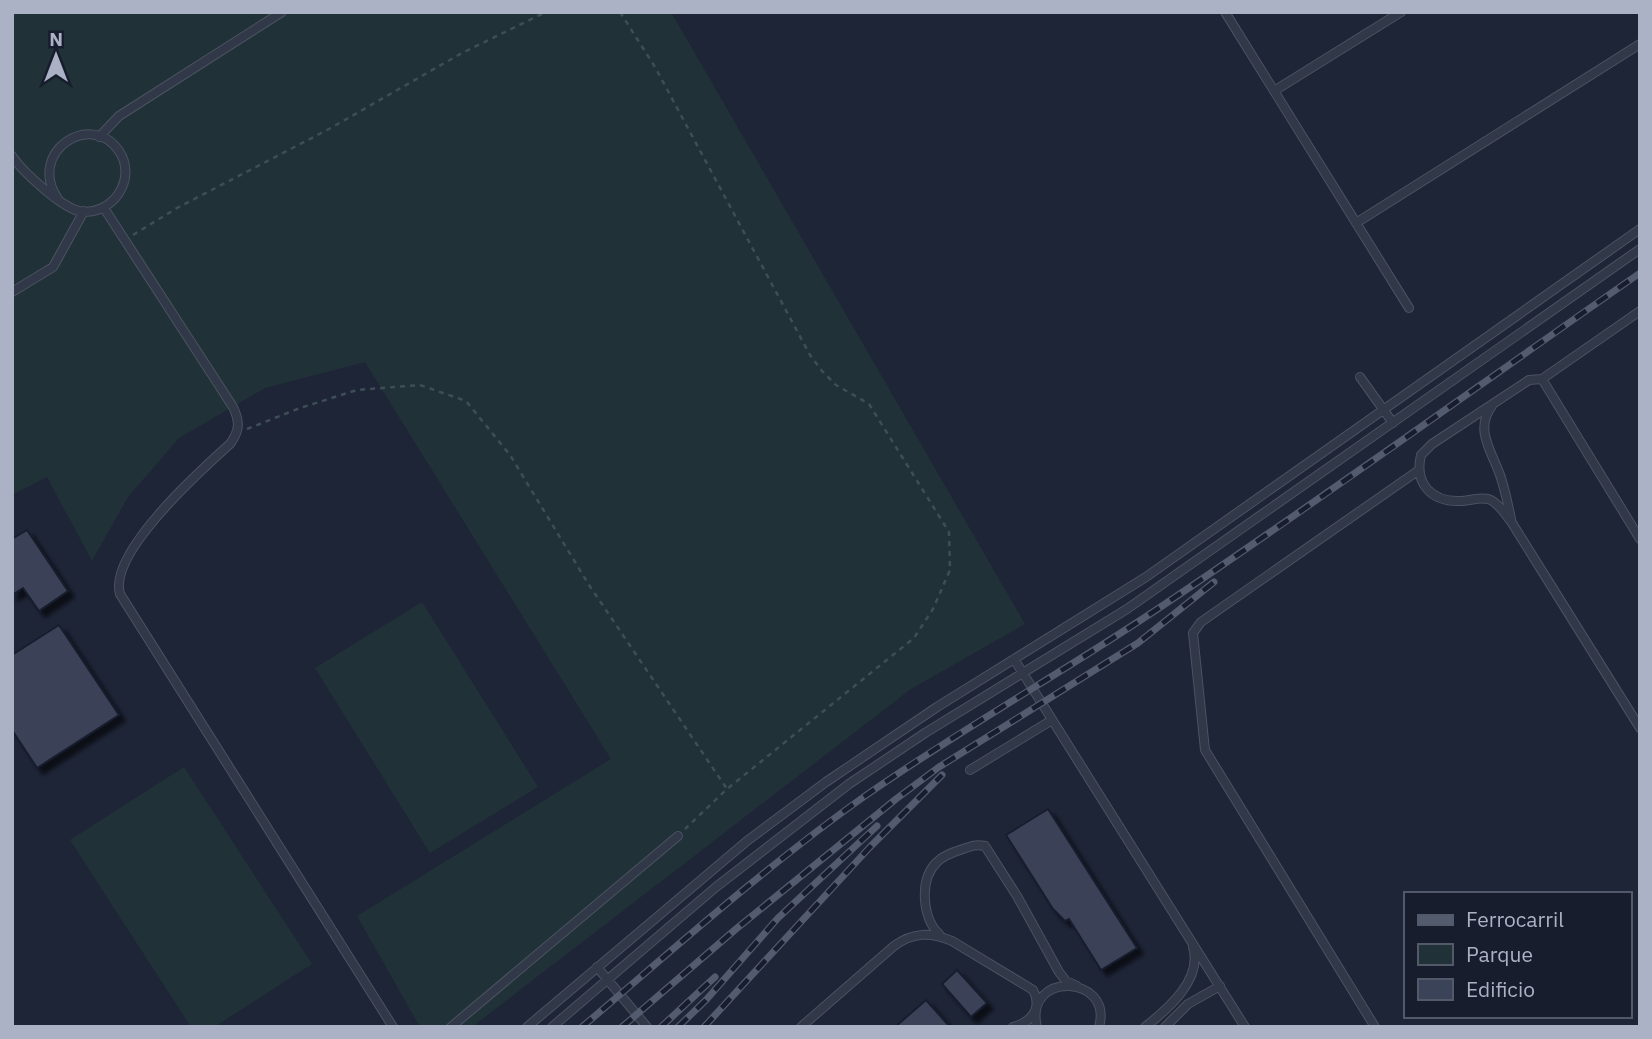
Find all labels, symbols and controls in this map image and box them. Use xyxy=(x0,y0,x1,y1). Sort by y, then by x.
north arrow xyxy=(21,21,91,91)
text: N xyxy=(49,27,63,51)
legend xyxy=(1404,892,1631,1018)
text: Ferrocarril xyxy=(1466,905,1564,933)
text: Parque xyxy=(1466,940,1533,968)
text: Edificio xyxy=(1466,975,1535,1003)

